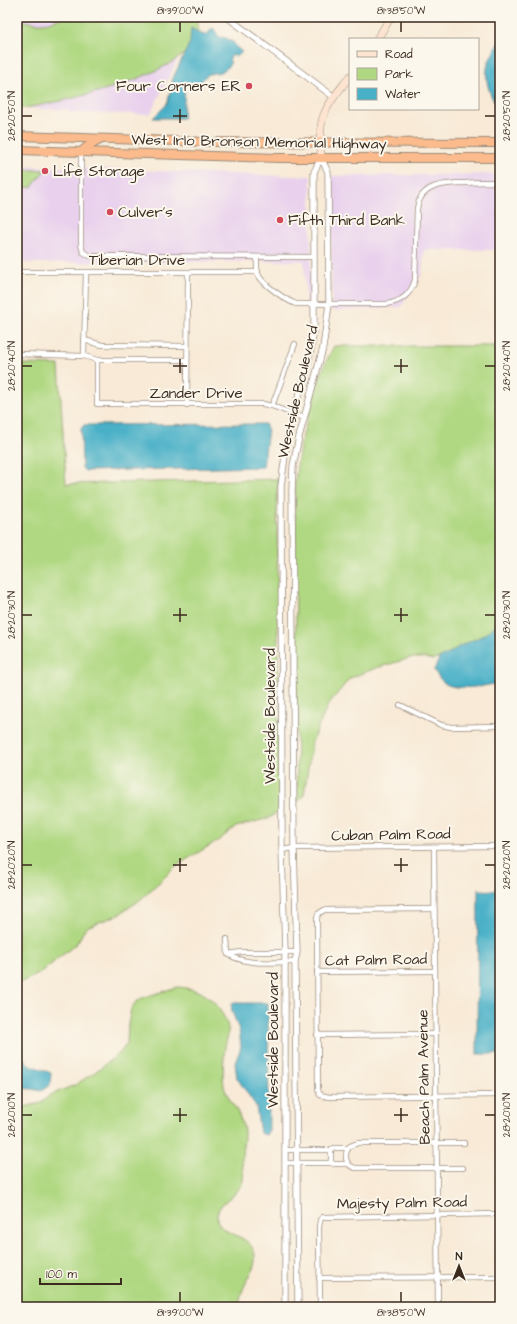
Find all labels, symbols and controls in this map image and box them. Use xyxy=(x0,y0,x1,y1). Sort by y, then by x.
text: 81°39'00"W xyxy=(157,4,204,18)
text: 81°38'50"W xyxy=(377,4,426,18)
legend xyxy=(349,38,479,110)
text: Road xyxy=(385,46,413,63)
text: Park xyxy=(385,66,413,83)
place label: Four Corners ER xyxy=(116,76,241,97)
marker: Four Corners ER xyxy=(244,81,254,91)
text: Water xyxy=(385,86,421,103)
text: 28°20'50"N xyxy=(5,91,19,141)
text: 28°20'50"N xyxy=(500,91,514,141)
street label: West Irlo Bronson Memorial Highway xyxy=(131,129,387,156)
place label: Life Storage xyxy=(53,161,145,183)
marker: Life Storage xyxy=(40,166,50,176)
place label: Culver's xyxy=(118,202,173,223)
marker: Culver's xyxy=(105,207,115,217)
place label: Fifth Third Bank xyxy=(288,210,405,231)
marker: Fifth Third Bank xyxy=(275,215,285,225)
street label: Tiberian Drive xyxy=(89,250,185,271)
street label: Westside Boulevard xyxy=(272,323,324,461)
text: 28°20'40"N xyxy=(5,341,19,391)
text: 28°20'40"N xyxy=(500,341,514,391)
street label: Zander Drive xyxy=(149,383,243,404)
text: 28°20'30"N xyxy=(5,591,19,639)
text: 28°20'30"N xyxy=(500,591,514,639)
street label: Westside Boulevard xyxy=(260,648,281,784)
street label: Cuban Palm Road xyxy=(331,823,451,847)
text: 28°20'20"N xyxy=(5,841,19,889)
text: 28°20'20"N xyxy=(500,841,514,889)
street label: Cat Palm Road xyxy=(325,949,427,971)
street label: Westside Boulevard xyxy=(263,972,284,1108)
street label: Beach Palm Avenue xyxy=(412,1009,436,1145)
text: 28°20'10"N xyxy=(5,1093,19,1137)
text: 28°20'10"N xyxy=(500,1093,514,1137)
street label: Majesty Palm Road xyxy=(337,1191,468,1216)
north arrow xyxy=(439,1246,479,1286)
text: N xyxy=(456,1249,463,1264)
scale bar xyxy=(40,1260,121,1286)
text: 100 m xyxy=(46,1266,77,1283)
text: 81°39'00"W xyxy=(157,1306,204,1320)
text: 81°38'50"W xyxy=(377,1306,426,1320)

